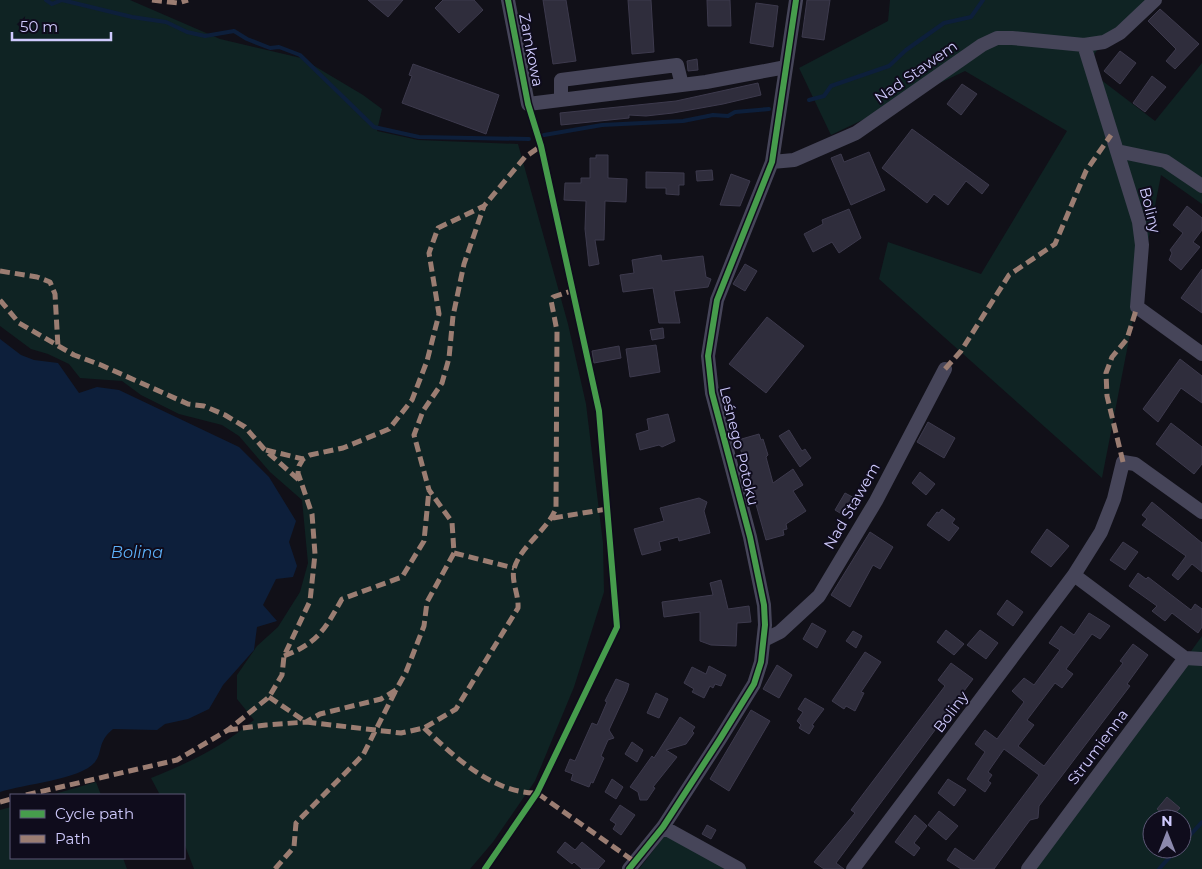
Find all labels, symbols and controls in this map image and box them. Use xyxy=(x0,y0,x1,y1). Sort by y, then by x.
scale bar xyxy=(12,10,111,42)
street label: Zamkowa xyxy=(515,12,548,88)
text: 50 m xyxy=(20,17,58,36)
street label: Nad Stawem xyxy=(871,36,961,107)
street label: Boliny xyxy=(1136,185,1166,236)
street label: Leśnego Potoku xyxy=(716,384,763,507)
street label: Nad Stawem xyxy=(819,459,884,552)
water label: Bolina xyxy=(111,543,163,562)
street label: Boliny xyxy=(929,687,973,736)
street label: Strumienna xyxy=(1063,705,1132,788)
legend xyxy=(10,794,185,859)
text: Cycle path xyxy=(55,804,134,823)
north arrow xyxy=(1142,809,1192,859)
text: N xyxy=(1161,812,1173,830)
text: Path xyxy=(55,829,91,848)

